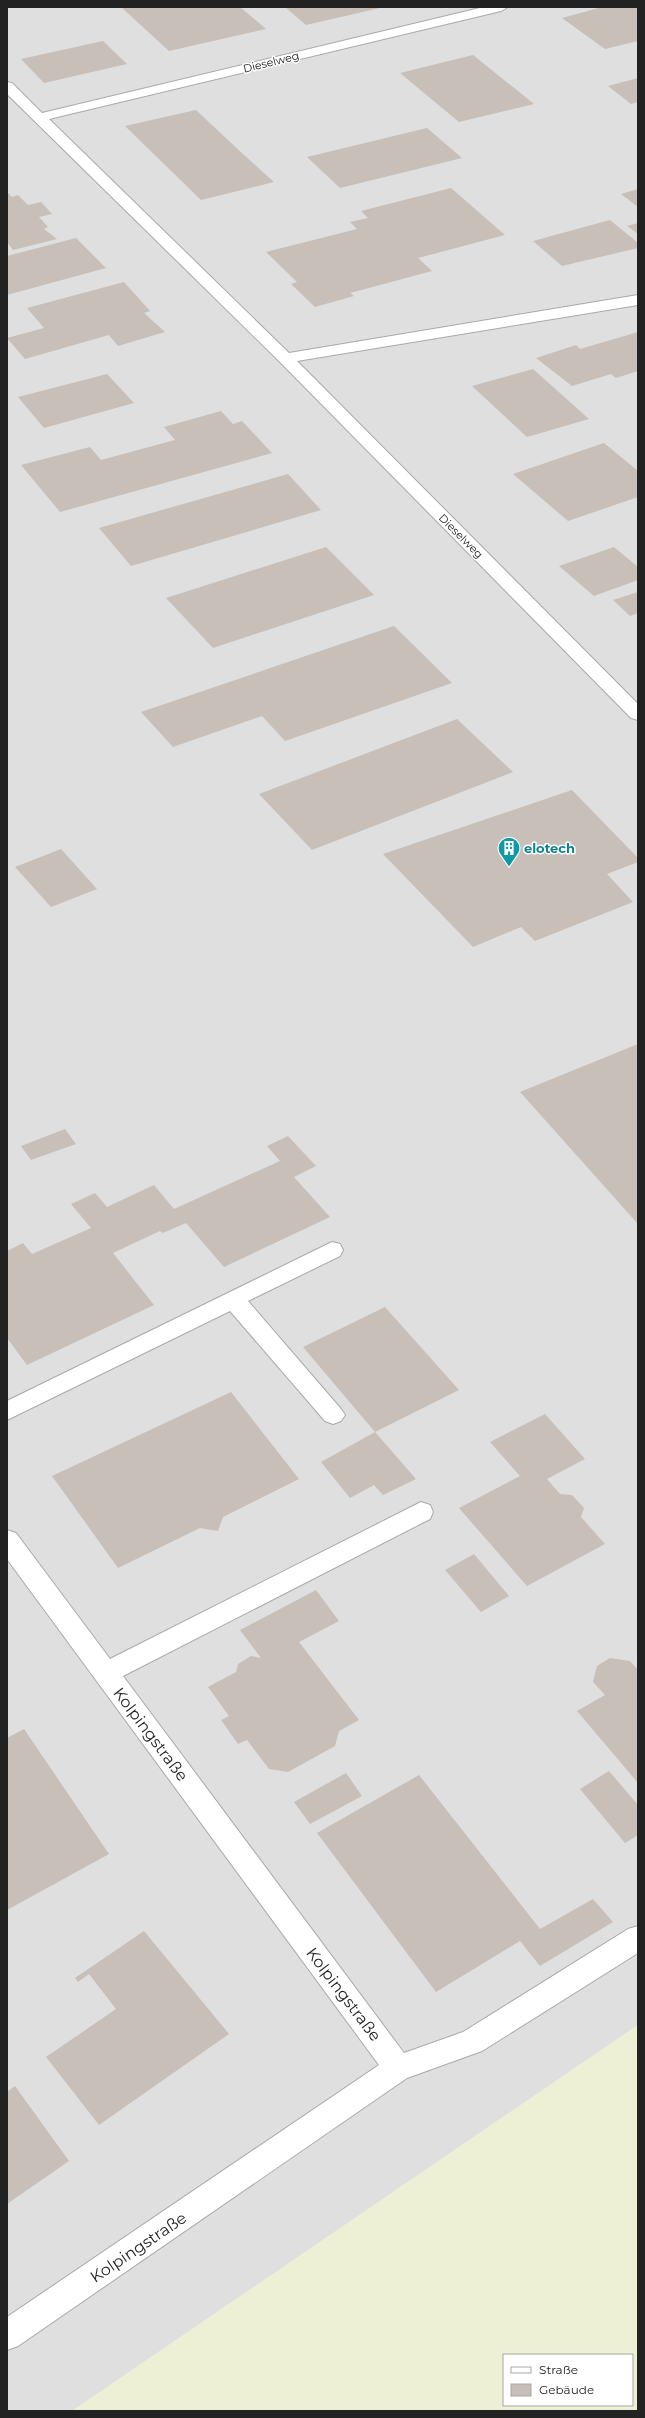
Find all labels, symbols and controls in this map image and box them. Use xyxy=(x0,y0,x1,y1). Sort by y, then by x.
street label: Dieselweg xyxy=(241,48,301,76)
street label: Dieselweg xyxy=(436,511,486,561)
building icon: elotech xyxy=(496,835,522,868)
place label: elotech xyxy=(524,840,575,856)
street label: Kolpingstraße xyxy=(109,1684,192,1785)
street label: Kolpingstraße xyxy=(302,1944,385,2045)
street label: Kolpingstraße xyxy=(86,2208,190,2287)
legend xyxy=(503,2354,633,2406)
text: Straße xyxy=(539,2362,578,2377)
text: Gebäude xyxy=(539,2382,594,2397)

